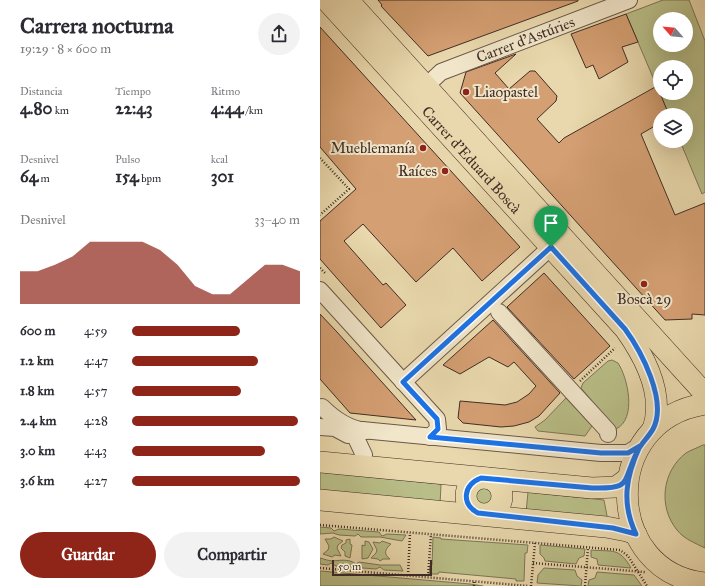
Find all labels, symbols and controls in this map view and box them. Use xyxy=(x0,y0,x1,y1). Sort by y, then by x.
text: Carrera nocturna xyxy=(20,12,173,39)
north arrow xyxy=(653,12,693,52)
map controls xyxy=(653,12,693,148)
button: share xyxy=(258,13,300,55)
street label: Carrer d'Astúries xyxy=(474,13,577,67)
text: 19:29 · 8 × 600 m xyxy=(20,41,111,57)
button: locate xyxy=(653,60,693,100)
place label: Liaopastel xyxy=(474,83,539,101)
text: Distancia xyxy=(20,85,63,98)
text: Tiempo xyxy=(115,85,151,98)
text: Ritmo xyxy=(211,85,240,98)
marker: Liaopastel xyxy=(461,87,471,97)
text: 4.80 xyxy=(20,98,52,119)
text: 22:43 xyxy=(115,98,153,119)
text: 4:44 xyxy=(211,98,243,119)
street label: Carrer d'Eduard Boscà xyxy=(418,102,525,218)
text: km xyxy=(52,104,69,117)
text: /km xyxy=(243,104,263,117)
button: layers xyxy=(653,108,693,148)
place label: Mueblemanía xyxy=(330,139,416,157)
marker: Mueblemanía xyxy=(418,143,428,153)
text: Desnivel xyxy=(20,153,59,166)
text: Pulso xyxy=(115,153,140,166)
text: kcal xyxy=(211,153,228,166)
place label: Raíces xyxy=(398,162,437,180)
text: 64 xyxy=(20,166,38,187)
text: 154 xyxy=(115,166,139,187)
text: 301 xyxy=(211,166,234,187)
marker: Raíces xyxy=(440,166,450,176)
text: m xyxy=(38,172,50,185)
text: bpm xyxy=(139,172,161,185)
pin xyxy=(534,206,568,247)
text: Desnivel xyxy=(20,212,66,228)
text: 33–40 m xyxy=(254,212,300,228)
icon: arrive xyxy=(540,212,562,234)
marker: Boscà 29 xyxy=(639,279,649,289)
place label: Boscà 29 xyxy=(617,290,671,308)
text: 600 m xyxy=(20,323,56,339)
text: 4:59 xyxy=(84,323,108,339)
text: 1.2 km xyxy=(20,353,54,369)
text: 4:47 xyxy=(84,353,108,369)
text: 1.8 km xyxy=(20,383,55,399)
text: 4:57 xyxy=(84,383,108,399)
text: 2.4 km xyxy=(20,413,57,429)
text: 4:28 xyxy=(84,413,108,429)
text: 3.0 km xyxy=(20,443,55,459)
text: 4:43 xyxy=(84,443,107,459)
text: 3.6 km xyxy=(20,473,54,489)
text: 4:27 xyxy=(84,473,108,489)
button: Guardar xyxy=(20,532,156,578)
button: Compartir xyxy=(164,532,300,578)
scale bar xyxy=(332,558,432,577)
text: 50 m xyxy=(338,560,361,573)

